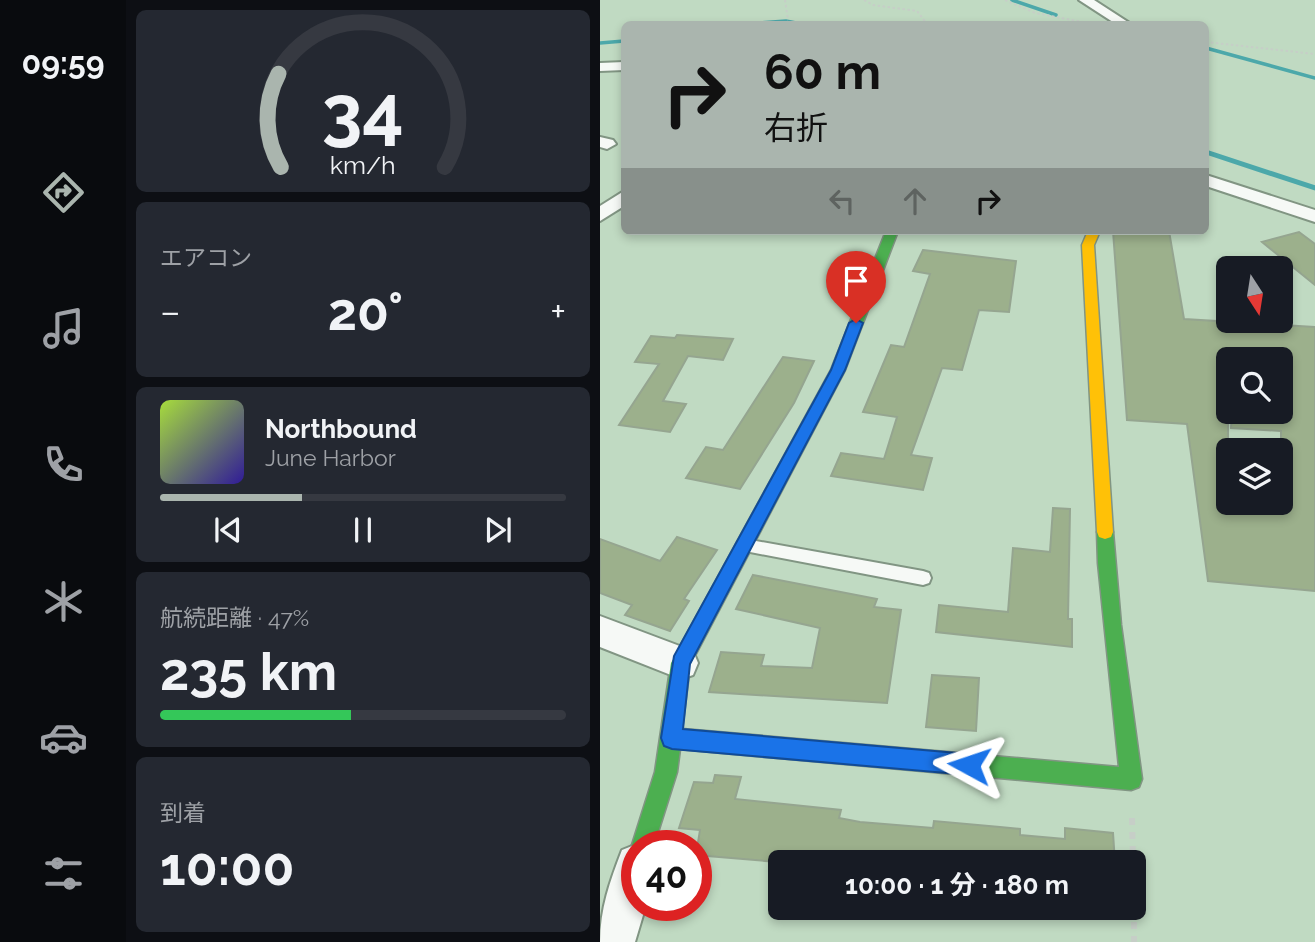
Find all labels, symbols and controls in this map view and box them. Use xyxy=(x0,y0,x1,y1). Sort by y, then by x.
text: 60 m xyxy=(764,43,881,100)
text: 09:59 xyxy=(22,44,104,81)
icon: right xyxy=(649,49,740,140)
text: 34 xyxy=(322,69,404,154)
text: 右折 xyxy=(764,109,828,146)
text: km/h xyxy=(330,150,396,180)
icon: directions xyxy=(39,168,88,217)
icon: left xyxy=(823,182,861,220)
icon: ahead xyxy=(896,182,934,220)
icon: right xyxy=(969,182,1007,220)
text: エアコン xyxy=(160,244,252,271)
pin xyxy=(826,251,886,323)
north arrow xyxy=(1216,256,1293,332)
map controls xyxy=(1216,256,1293,515)
icon: arrive xyxy=(837,262,875,300)
text: 20° xyxy=(328,281,403,342)
text: − xyxy=(160,289,180,334)
text: + xyxy=(550,289,566,334)
icon: music xyxy=(39,304,88,353)
button: search xyxy=(1216,347,1293,424)
text: Northbound xyxy=(265,414,417,444)
button: layers xyxy=(1216,438,1293,515)
icon: phone xyxy=(39,440,88,489)
text: June Harbor xyxy=(265,444,396,471)
icon: previous xyxy=(209,511,247,549)
icon: pause xyxy=(344,511,382,549)
icon: next xyxy=(479,511,517,549)
icon: climate xyxy=(39,577,88,626)
text: 航続距離 · 47% xyxy=(160,604,309,631)
text: 235 km xyxy=(160,641,337,702)
icon: car xyxy=(39,713,88,762)
position arrow xyxy=(932,728,1006,802)
text: 到着 xyxy=(160,799,206,826)
speed limit sign: 40 xyxy=(621,830,712,921)
text: 10:00 xyxy=(160,836,294,897)
icon: filters xyxy=(39,849,88,898)
text: 10:00 · 1 分 · 180 m xyxy=(845,870,1069,900)

